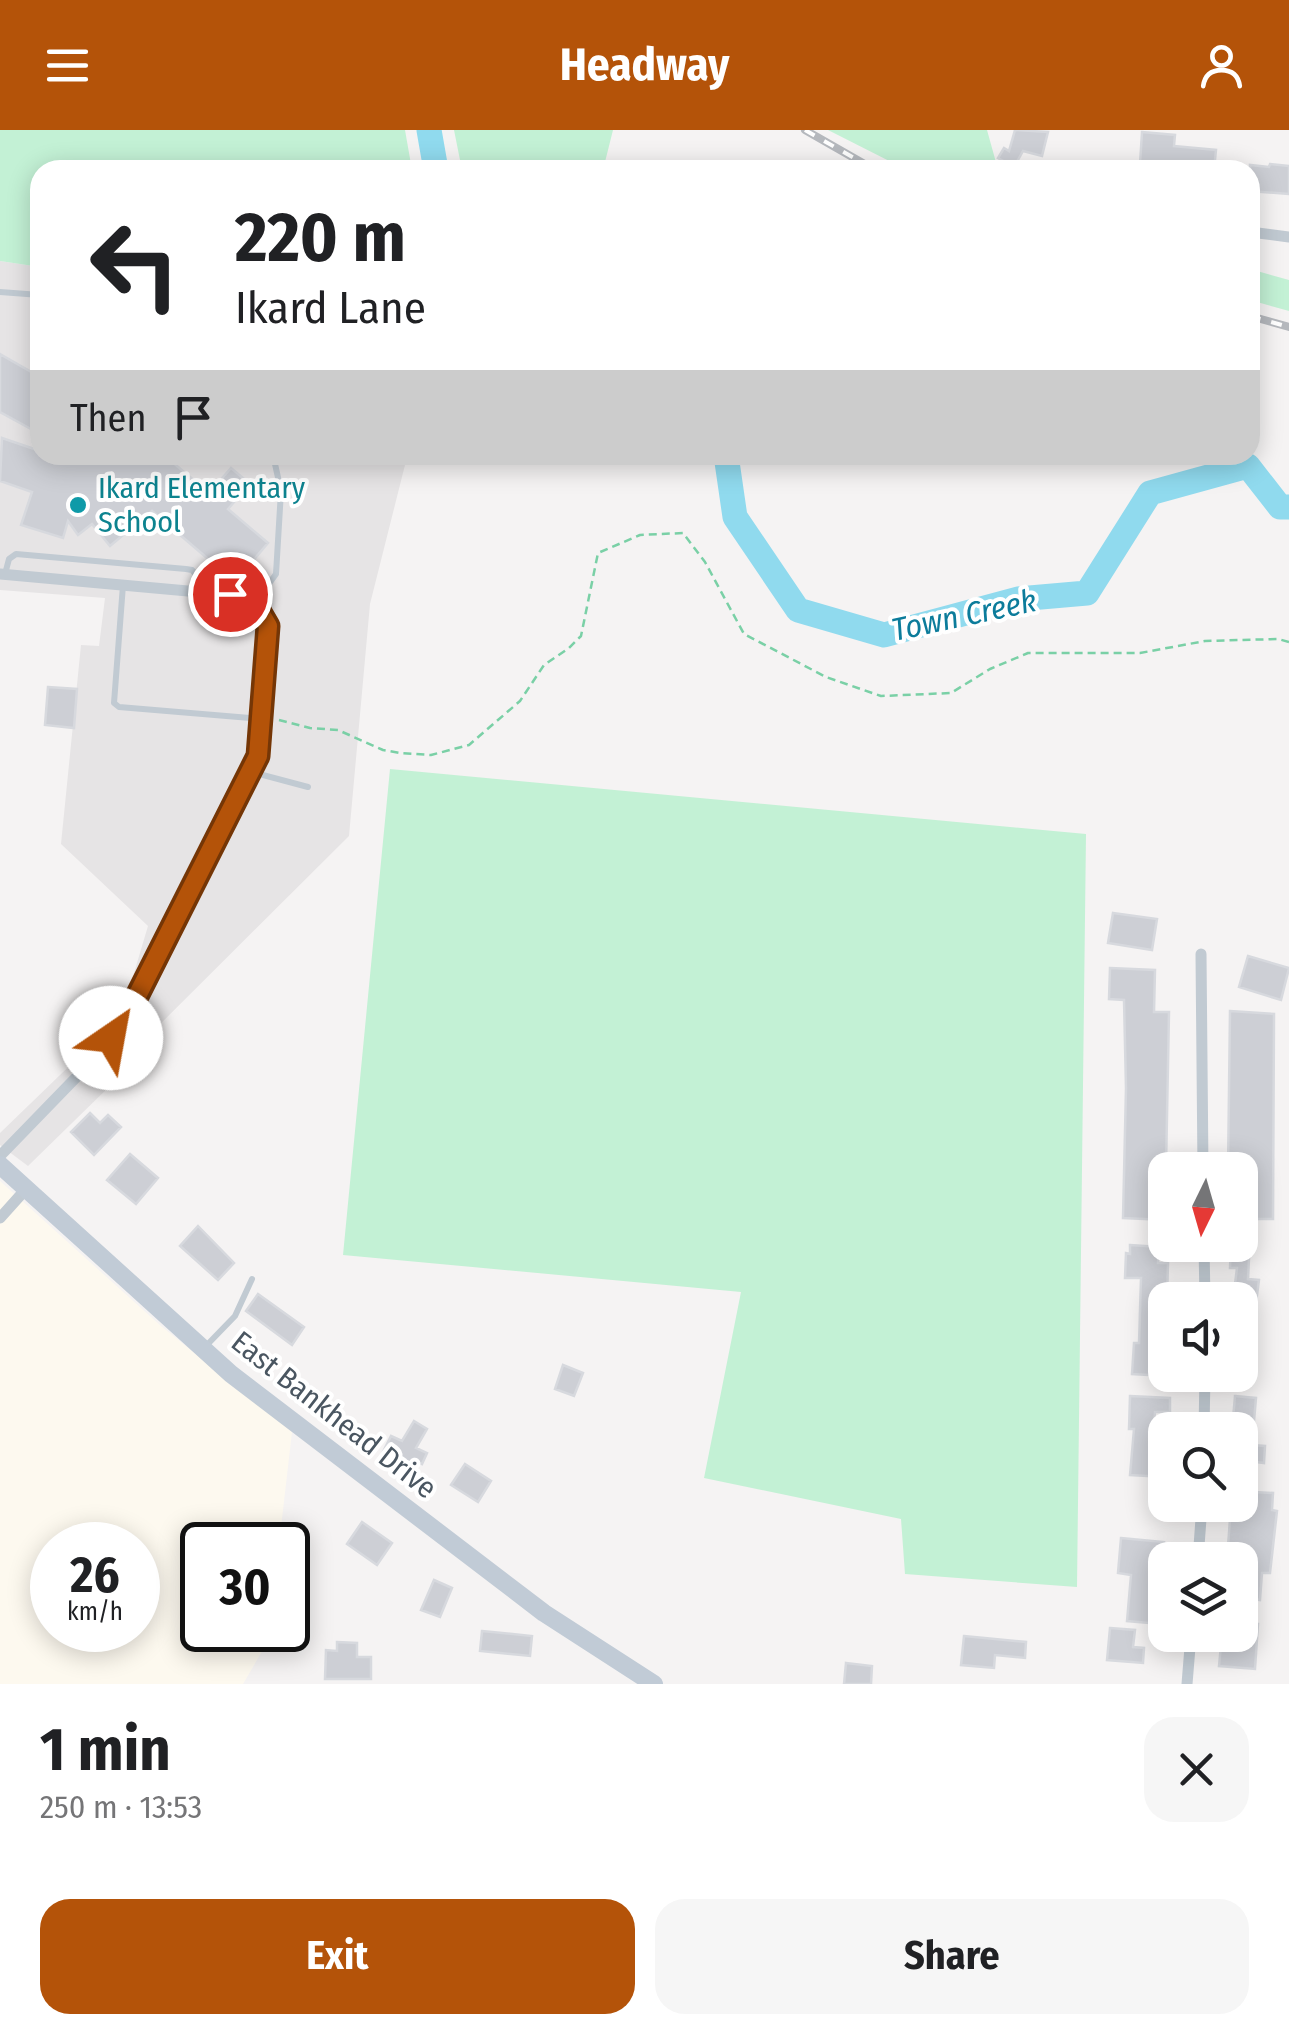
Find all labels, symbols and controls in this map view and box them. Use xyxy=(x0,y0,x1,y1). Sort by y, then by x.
icon: menu xyxy=(40,38,95,93)
text: Headway xyxy=(560,38,729,92)
icon: person xyxy=(1194,38,1249,93)
text: 220 m xyxy=(235,196,406,280)
icon: left xyxy=(70,200,200,330)
text: Ikard Lane xyxy=(235,281,426,335)
icon: arrive xyxy=(166,390,221,445)
text: Then xyxy=(70,395,146,441)
place label: Ikard Elementary School xyxy=(98,470,306,540)
marker: Ikard Elementary School xyxy=(67,494,89,516)
pin xyxy=(188,552,273,637)
icon: arrive xyxy=(203,567,258,622)
water label: Town Creek xyxy=(888,581,1040,649)
position arrow xyxy=(59,986,163,1090)
north arrow xyxy=(1148,1152,1258,1262)
map controls xyxy=(1148,1152,1258,1652)
button: sound xyxy=(1148,1282,1258,1392)
street label: East Bankhead Drive xyxy=(224,1324,444,1506)
button: search xyxy=(1148,1412,1258,1522)
speed limit sign: 30 xyxy=(180,1522,310,1652)
button: layers xyxy=(1148,1542,1258,1652)
text: 26 xyxy=(70,1545,120,1605)
text: km/h xyxy=(67,1597,123,1627)
text: 1 min xyxy=(40,1714,171,1786)
button: close xyxy=(1144,1717,1249,1822)
text: 250 m · 13:53 xyxy=(40,1788,202,1826)
button: Exit xyxy=(40,1899,635,2014)
button: Share xyxy=(655,1899,1249,2014)

